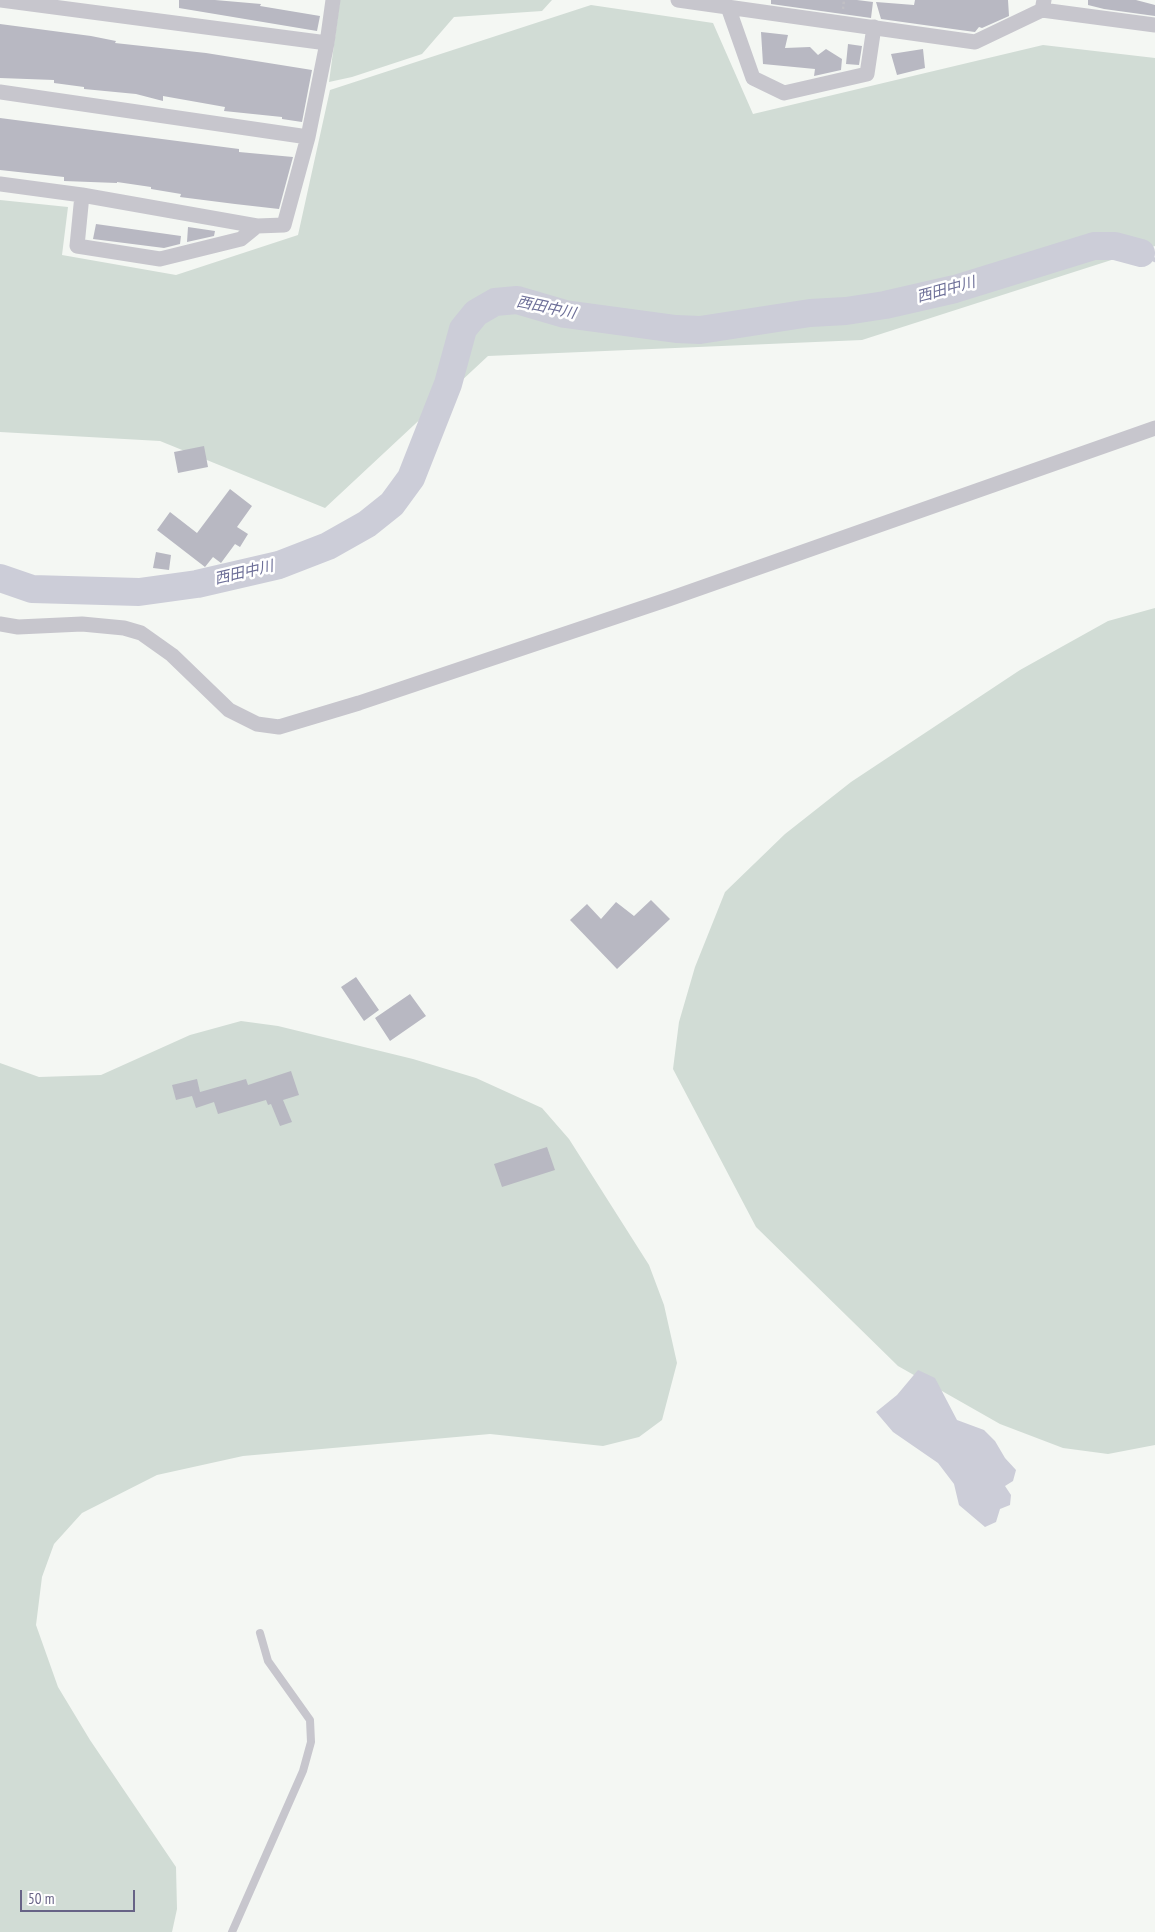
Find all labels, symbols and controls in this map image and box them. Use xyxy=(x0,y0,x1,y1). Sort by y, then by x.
water label: 西田中川 xyxy=(915,274,977,306)
water label: 西田中川 xyxy=(515,293,577,323)
water label: 西田中川 xyxy=(213,557,275,589)
scale bar xyxy=(22,1880,138,1912)
text: 50 m xyxy=(28,1889,54,1908)

